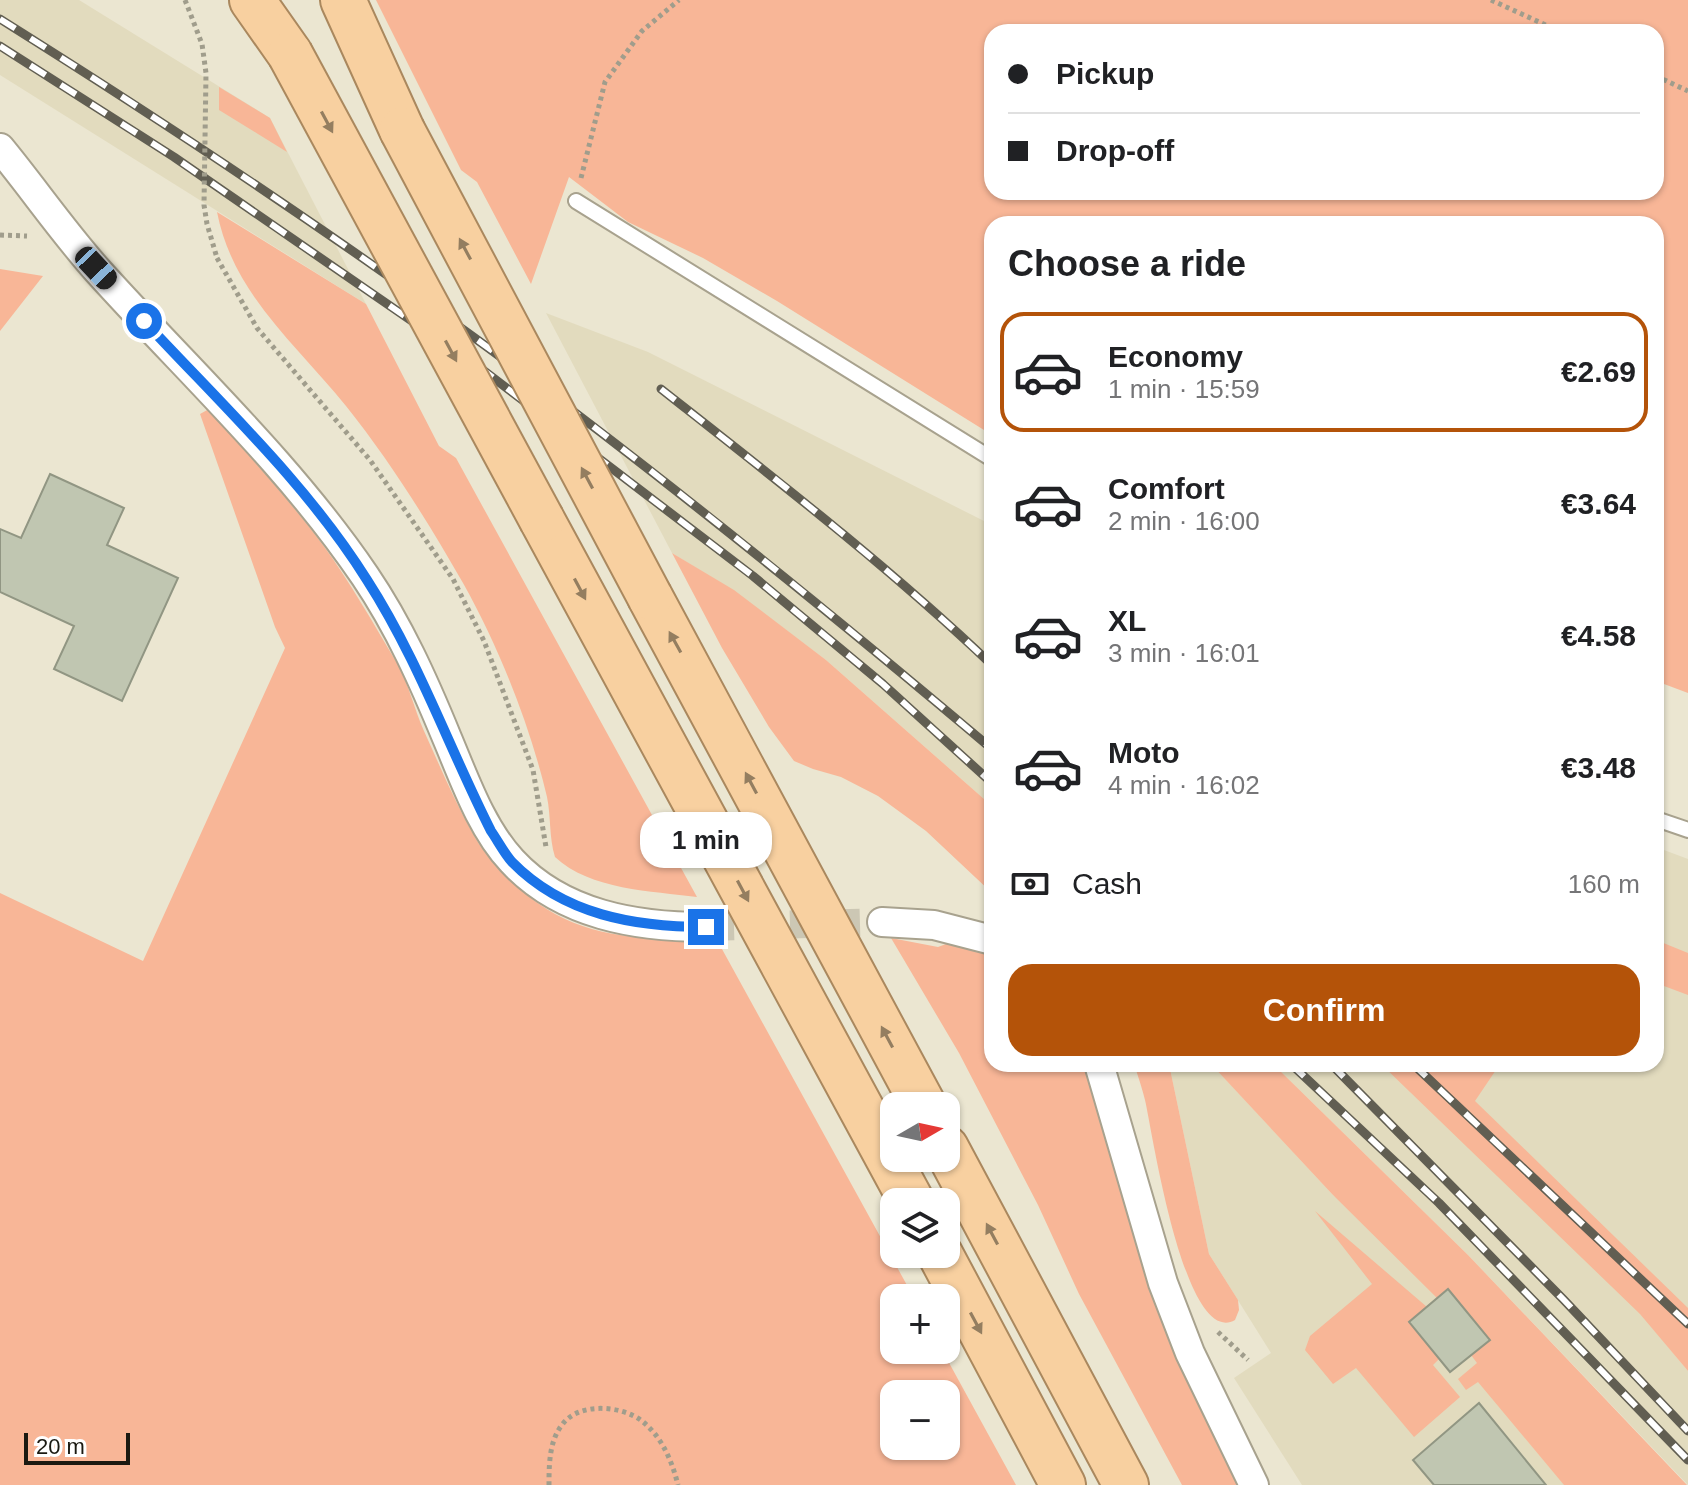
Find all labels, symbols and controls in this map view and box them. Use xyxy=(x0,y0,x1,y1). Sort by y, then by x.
text: Pickup xyxy=(1056,57,1154,90)
one-way arrow xyxy=(320,111,334,134)
text: Drop-off xyxy=(1056,134,1174,167)
one-way arrow xyxy=(458,237,472,260)
car xyxy=(71,242,121,294)
text: Choose a ride xyxy=(1008,243,1246,284)
route start xyxy=(126,303,162,339)
icon: car xyxy=(1012,336,1084,408)
one-way arrow xyxy=(443,340,457,362)
text: Economy xyxy=(1108,340,1243,373)
text: €2.69 xyxy=(1561,355,1636,388)
text: 1 min · 15:59 xyxy=(1108,374,1260,404)
one-way arrow xyxy=(580,467,593,490)
icon: car xyxy=(1012,468,1084,540)
text: Comfort xyxy=(1108,472,1225,505)
text: €3.64 xyxy=(1561,487,1636,520)
text: 2 min · 16:00 xyxy=(1108,506,1260,536)
one-way arrow xyxy=(572,578,586,600)
icon: car xyxy=(1012,600,1084,672)
text: XL xyxy=(1108,604,1146,637)
text: €4.58 xyxy=(1561,619,1636,652)
one-way arrow xyxy=(668,631,682,653)
text: 3 min · 16:01 xyxy=(1108,638,1260,668)
icon: car xyxy=(1012,732,1084,804)
text: Moto xyxy=(1108,736,1180,769)
text: €3.48 xyxy=(1561,751,1636,784)
text: 4 min · 16:02 xyxy=(1108,770,1260,800)
one-way arrow xyxy=(744,772,758,795)
callout: 1 min xyxy=(640,811,772,867)
text: 1 min xyxy=(672,825,740,855)
icon: cash xyxy=(1008,862,1052,906)
text: Cash xyxy=(1072,867,1142,900)
text: 160 m xyxy=(1568,869,1640,899)
one-way arrow xyxy=(737,880,750,903)
route end xyxy=(688,909,724,945)
button: Confirm xyxy=(1008,964,1640,1056)
one-way arrow xyxy=(881,1026,895,1048)
north arrow xyxy=(880,1092,960,1172)
map controls xyxy=(880,1092,960,1460)
button: layers xyxy=(880,1188,960,1268)
one-way arrow xyxy=(985,1223,999,1245)
button: + xyxy=(880,1284,960,1364)
one-way arrow xyxy=(970,1311,983,1334)
button: − xyxy=(880,1380,960,1460)
scale bar xyxy=(24,1429,130,1465)
text: 20 m xyxy=(36,1434,85,1459)

